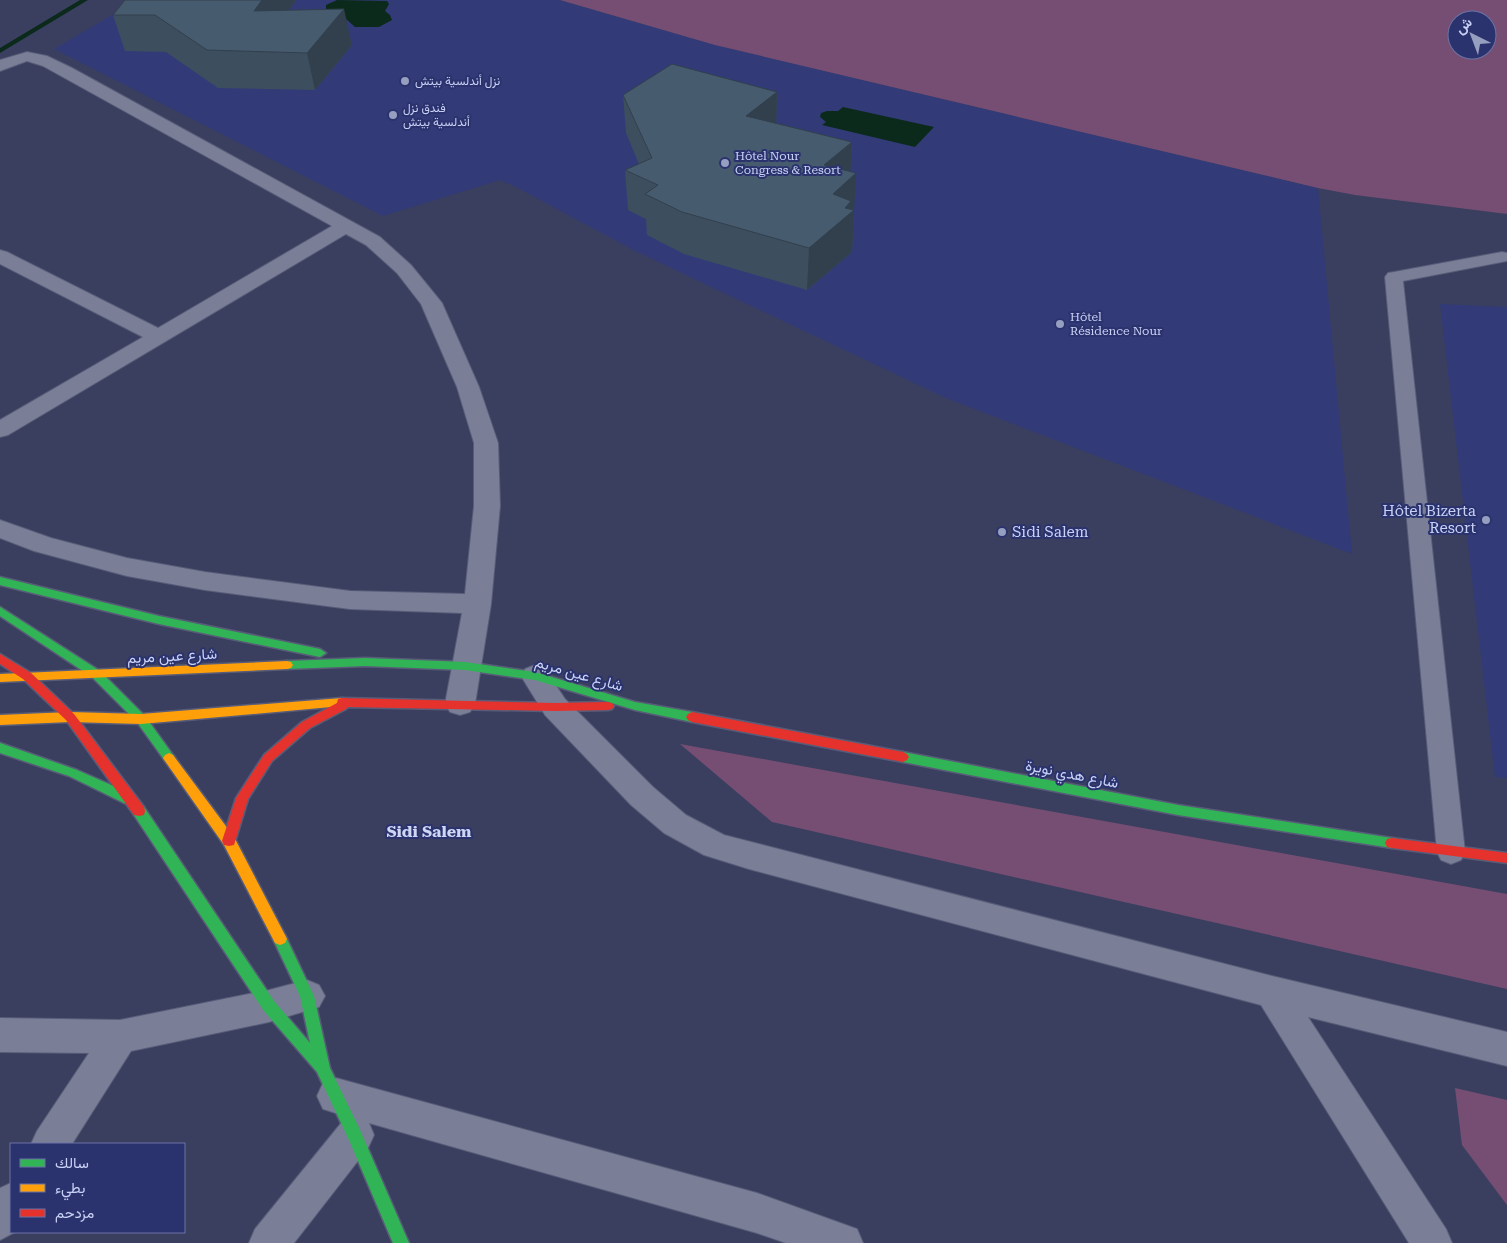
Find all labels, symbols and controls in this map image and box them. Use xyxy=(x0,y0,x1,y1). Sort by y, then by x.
north arrow xyxy=(1447,10,1497,60)
text: ش xyxy=(1452,14,1476,38)
place label: نزل أندلسية بيتش xyxy=(415,74,500,89)
marker: نزل أندلسية بيتش xyxy=(399,75,411,87)
place label: فندق نزل أندلسية بيتش xyxy=(403,101,470,130)
marker: فندق نزل أندلسية بيتش xyxy=(387,109,399,121)
place label: Hôtel Nour Congress & Resort xyxy=(735,149,841,177)
marker: Hôtel Nour Congress & Resort xyxy=(719,157,731,169)
place label: Hôtel Résidence Nour xyxy=(1070,310,1162,338)
marker: Hôtel Résidence Nour xyxy=(1054,318,1066,330)
place label: Hôtel Bizerta Resort xyxy=(1382,502,1476,537)
marker: Hôtel Bizerta Resort xyxy=(1480,514,1492,526)
place label: Sidi Salem xyxy=(1012,523,1089,541)
marker: Sidi Salem xyxy=(996,526,1008,538)
street label: شارع عين مريم xyxy=(126,645,218,669)
street label: شارع عين مريم xyxy=(533,653,625,697)
street label: شارع هدي نويرة xyxy=(1023,756,1120,796)
district label: Sidi Salem xyxy=(386,822,472,841)
legend xyxy=(10,1143,185,1233)
text: سالك xyxy=(55,1154,89,1172)
text: بطيء xyxy=(55,1179,85,1201)
text: مزدحم xyxy=(55,1204,94,1223)

